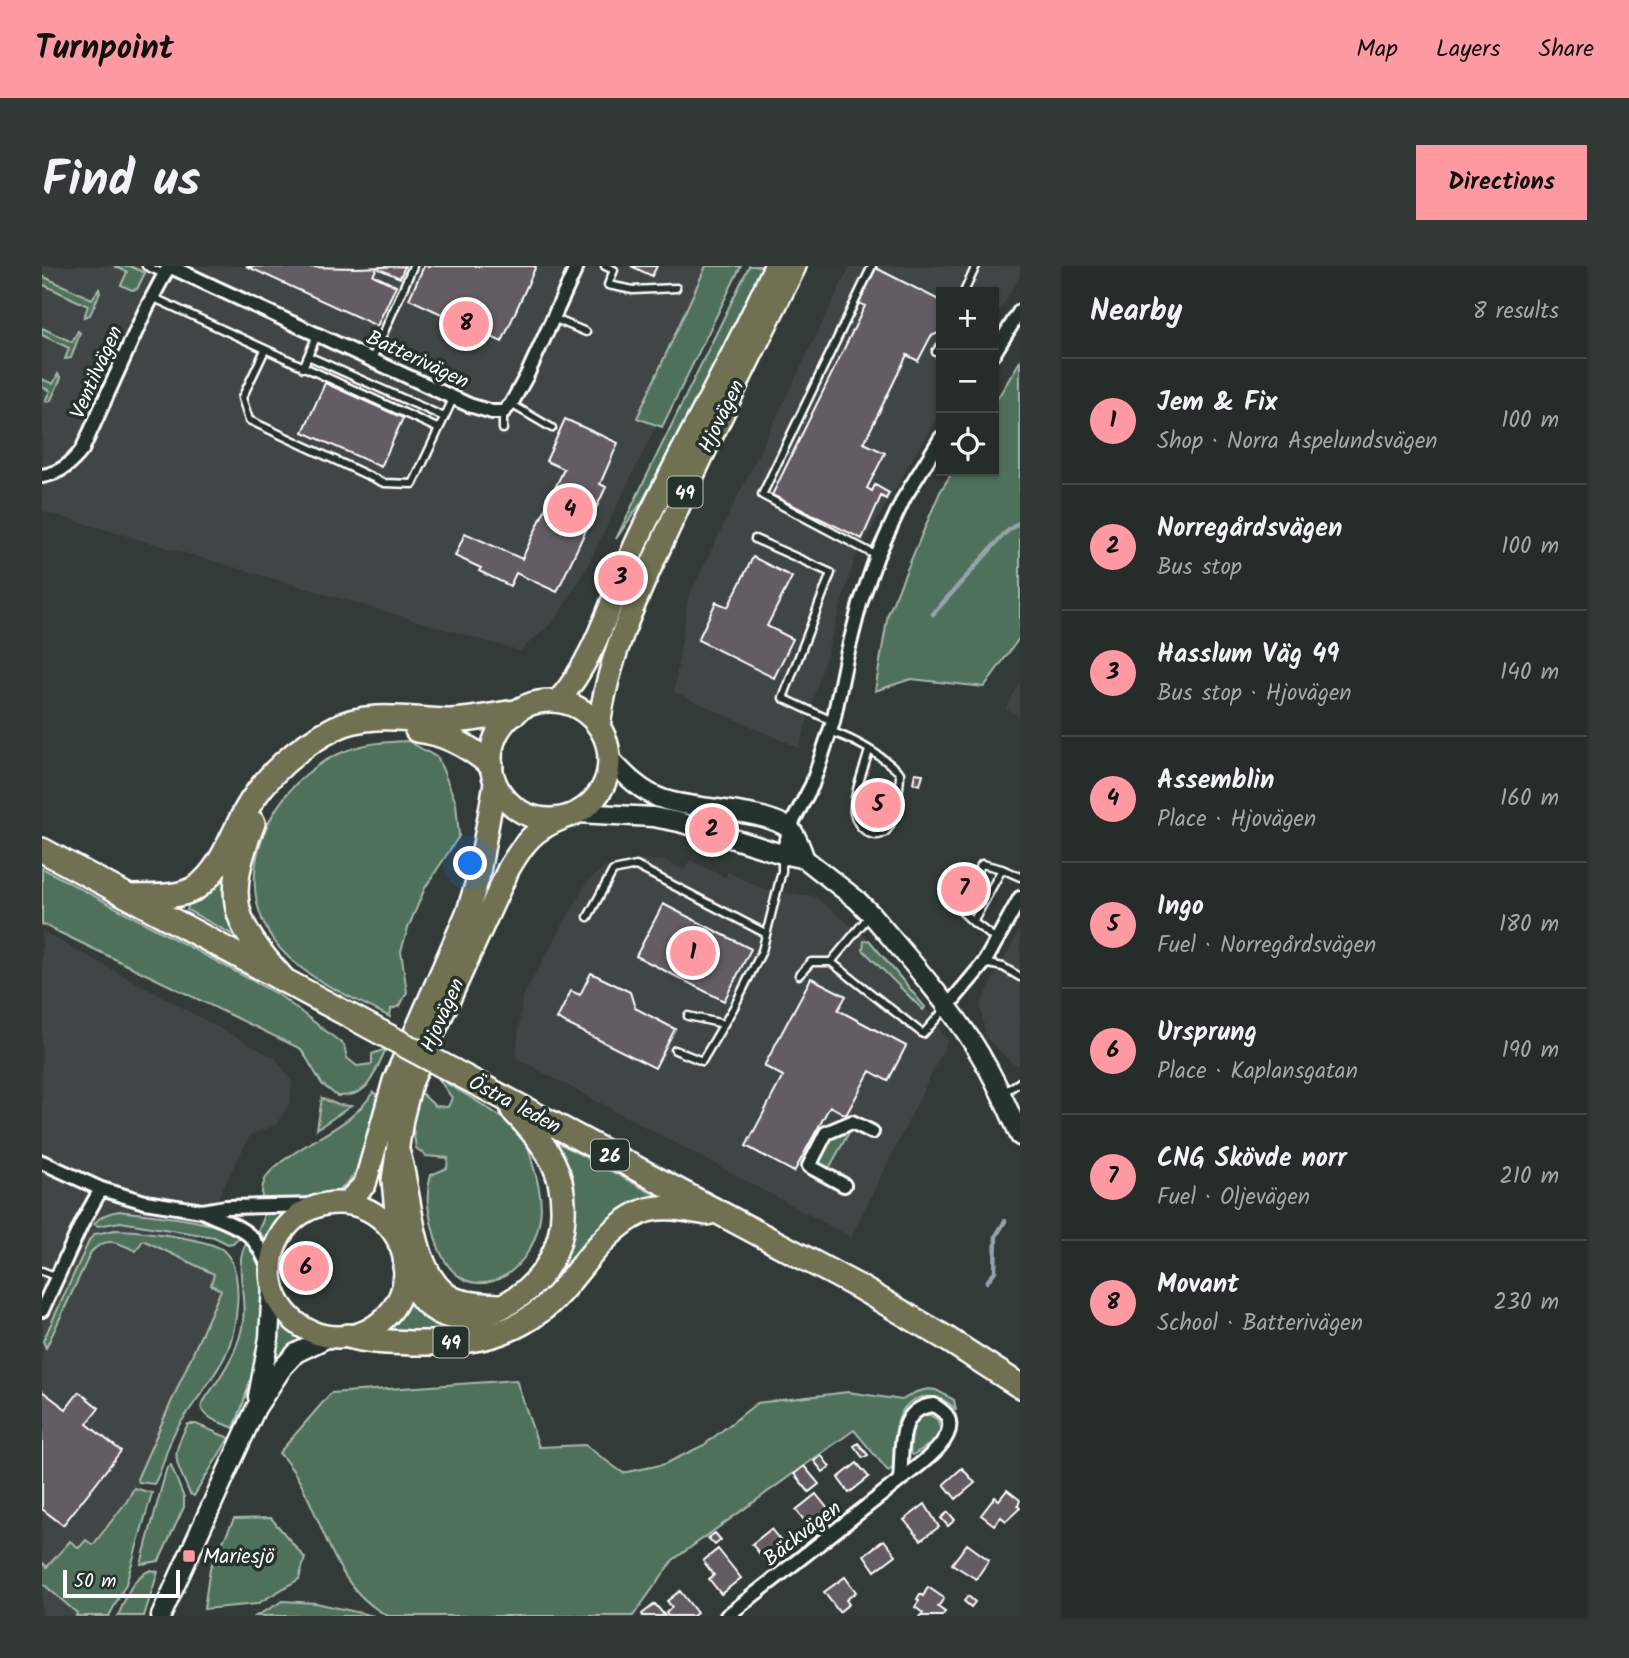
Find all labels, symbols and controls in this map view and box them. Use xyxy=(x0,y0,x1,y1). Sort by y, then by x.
text: Turnpoint xyxy=(35,23,174,76)
text: Map xyxy=(1356,30,1398,69)
text: Layers xyxy=(1436,30,1500,69)
text: Share xyxy=(1538,30,1594,69)
text: Find us xyxy=(42,143,200,221)
button: Directions xyxy=(1416,145,1587,220)
map controls xyxy=(936,287,999,476)
button: + xyxy=(936,287,999,350)
text: Nearby xyxy=(1090,288,1182,336)
text: 8 results xyxy=(1473,294,1559,330)
pin: 8 xyxy=(443,298,489,350)
street label: Ventilvägen xyxy=(62,320,133,425)
street label: Batterivägen xyxy=(360,322,474,399)
button: − xyxy=(936,350,999,413)
street label: Hjovägen xyxy=(690,374,754,459)
text: Jem & Fix xyxy=(1157,382,1277,424)
text: 1 xyxy=(1110,403,1116,439)
text: 100 m xyxy=(1501,403,1559,439)
button: locate xyxy=(936,413,999,476)
text: Shop · Norra Aspelundsvägen xyxy=(1157,424,1438,460)
road number: 49 xyxy=(668,476,702,508)
pin: 4 xyxy=(547,484,593,536)
text: Norregårdsvägen xyxy=(1157,508,1342,550)
text: 2 xyxy=(1106,529,1120,565)
text: 100 m xyxy=(1501,529,1559,565)
text: Bus stop xyxy=(1157,550,1242,586)
pin: 3 xyxy=(598,552,644,604)
text: Hasslum Väg 49 xyxy=(1157,634,1339,676)
text: 3 xyxy=(1107,655,1119,691)
text: 140 m xyxy=(1500,655,1559,691)
text: Bus stop · Hjovägen xyxy=(1157,676,1352,712)
text: Assemblin xyxy=(1157,760,1274,802)
pin: 5 xyxy=(855,779,901,831)
text: 4 xyxy=(1107,781,1119,817)
text: 160 m xyxy=(1500,781,1559,817)
text: Place · Hjovägen xyxy=(1157,802,1316,838)
pin: 2 xyxy=(689,804,735,856)
your location xyxy=(453,846,487,880)
pin: 7 xyxy=(941,863,987,915)
text: Ingo xyxy=(1157,886,1204,928)
text: 5 xyxy=(1107,907,1119,943)
text: 180 m xyxy=(1499,907,1559,943)
pin: 1 xyxy=(670,927,716,979)
text: Fuel · Norregårdsvägen xyxy=(1157,928,1376,964)
street label: Hjovägen xyxy=(412,973,474,1058)
text: Ursprung xyxy=(1157,1012,1257,1054)
text: 6 xyxy=(1107,1033,1119,1069)
text: 190 m xyxy=(1502,1033,1559,1069)
text: Place · Kaplansgatan xyxy=(1157,1054,1358,1090)
street label: Östra leden xyxy=(462,1067,567,1144)
text: CNG Skövde norr xyxy=(1157,1138,1347,1180)
road number: 26 xyxy=(591,1140,629,1170)
text: 7 xyxy=(1108,1159,1118,1195)
text: 210 m xyxy=(1499,1159,1559,1195)
text: Fuel · Oljevägen xyxy=(1157,1180,1310,1216)
pin: 6 xyxy=(283,1242,329,1294)
text: Movant xyxy=(1157,1264,1239,1306)
text: 8 xyxy=(1106,1285,1120,1321)
text: 230 m xyxy=(1493,1285,1559,1321)
text: School · Batterivägen xyxy=(1157,1306,1363,1342)
road number: 49 xyxy=(434,1326,468,1358)
street label: Bäckvägen xyxy=(757,1493,849,1575)
place label: Mariesjö xyxy=(203,1541,275,1574)
marker: Mariesjö xyxy=(181,1548,197,1564)
scale bar xyxy=(63,1567,180,1599)
text: 50 m xyxy=(74,1567,116,1597)

